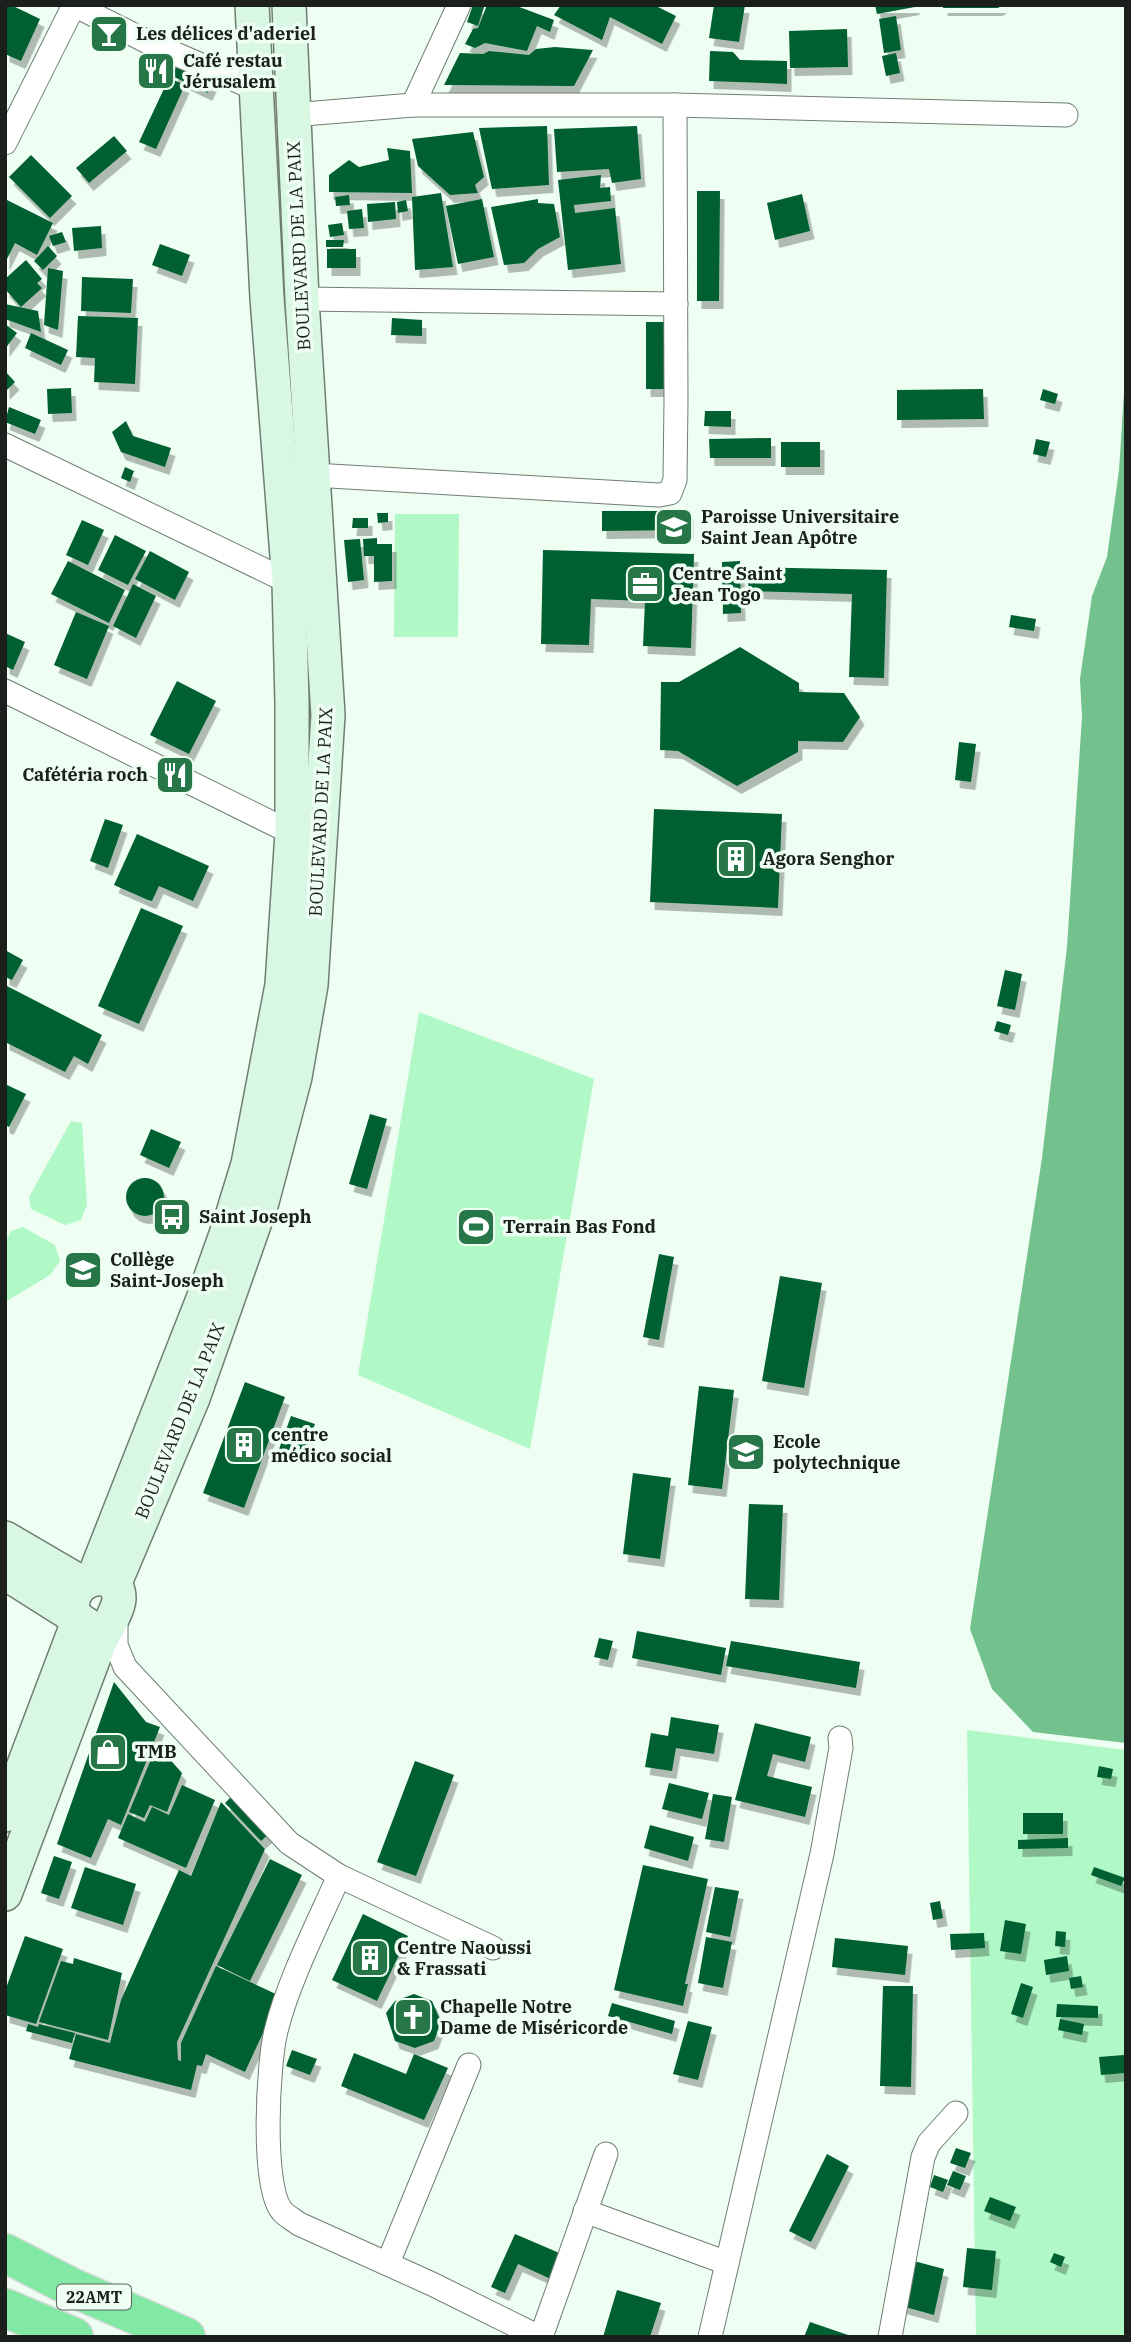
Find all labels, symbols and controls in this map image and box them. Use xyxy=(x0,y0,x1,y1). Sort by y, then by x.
bar icon: Les délices d'aderiel xyxy=(88,13,130,55)
place label: Les délices d'aderiel xyxy=(136,22,316,45)
place label: Café restau Jérusalem xyxy=(183,49,283,93)
restaurant icon: Café restau Jérusalem xyxy=(135,50,177,92)
street label: BOULEVARD DE LA PAIX xyxy=(282,141,315,351)
place label: Paroisse Universitaire Saint Jean Apôtre xyxy=(701,505,899,549)
school or university icon: Paroisse Universitaire Saint Jean Apôtre xyxy=(653,506,695,548)
place label: Centre Saint Jean Togo xyxy=(672,562,782,606)
office icon: Centre Saint Jean Togo xyxy=(624,563,666,605)
street label: BOULEVARD DE LA PAIX xyxy=(304,707,337,917)
restaurant icon: Cafétéria roch xyxy=(154,754,196,796)
place label: Cafétéria roch xyxy=(22,763,148,786)
building icon: Agora Senghor xyxy=(715,838,757,880)
place label: Agora Senghor xyxy=(763,847,895,870)
bus stop icon: Saint Joseph xyxy=(151,1196,193,1238)
place label: Saint Joseph xyxy=(199,1205,312,1228)
sports icon: Terrain Bas Fond xyxy=(455,1206,497,1248)
place label: Terrain Bas Fond xyxy=(503,1215,656,1238)
place label: Collège Saint-Joseph xyxy=(110,1248,224,1292)
school or university icon: Collège Saint-Joseph xyxy=(62,1249,104,1291)
street label: BOULEVARD DE LA PAIX xyxy=(130,1319,229,1522)
place label: centre médico social xyxy=(271,1423,392,1467)
building icon: centre médico social xyxy=(223,1424,265,1466)
place label: Ecole polytechnique xyxy=(773,1430,900,1474)
school or university icon: Ecole polytechnique xyxy=(725,1431,767,1473)
shop icon: TMB xyxy=(87,1731,129,1773)
place label: TMB xyxy=(135,1740,177,1763)
place label: Centre Naoussi & Frassati xyxy=(397,1936,532,1980)
building icon: Centre Naoussi & Frassati xyxy=(349,1937,391,1979)
place label: Chapelle Notre Dame de Miséricorde xyxy=(440,1995,628,2039)
church icon: Chapelle Notre Dame de Miséricorde xyxy=(392,1996,434,2038)
road number: 22AMT xyxy=(57,2284,131,2310)

